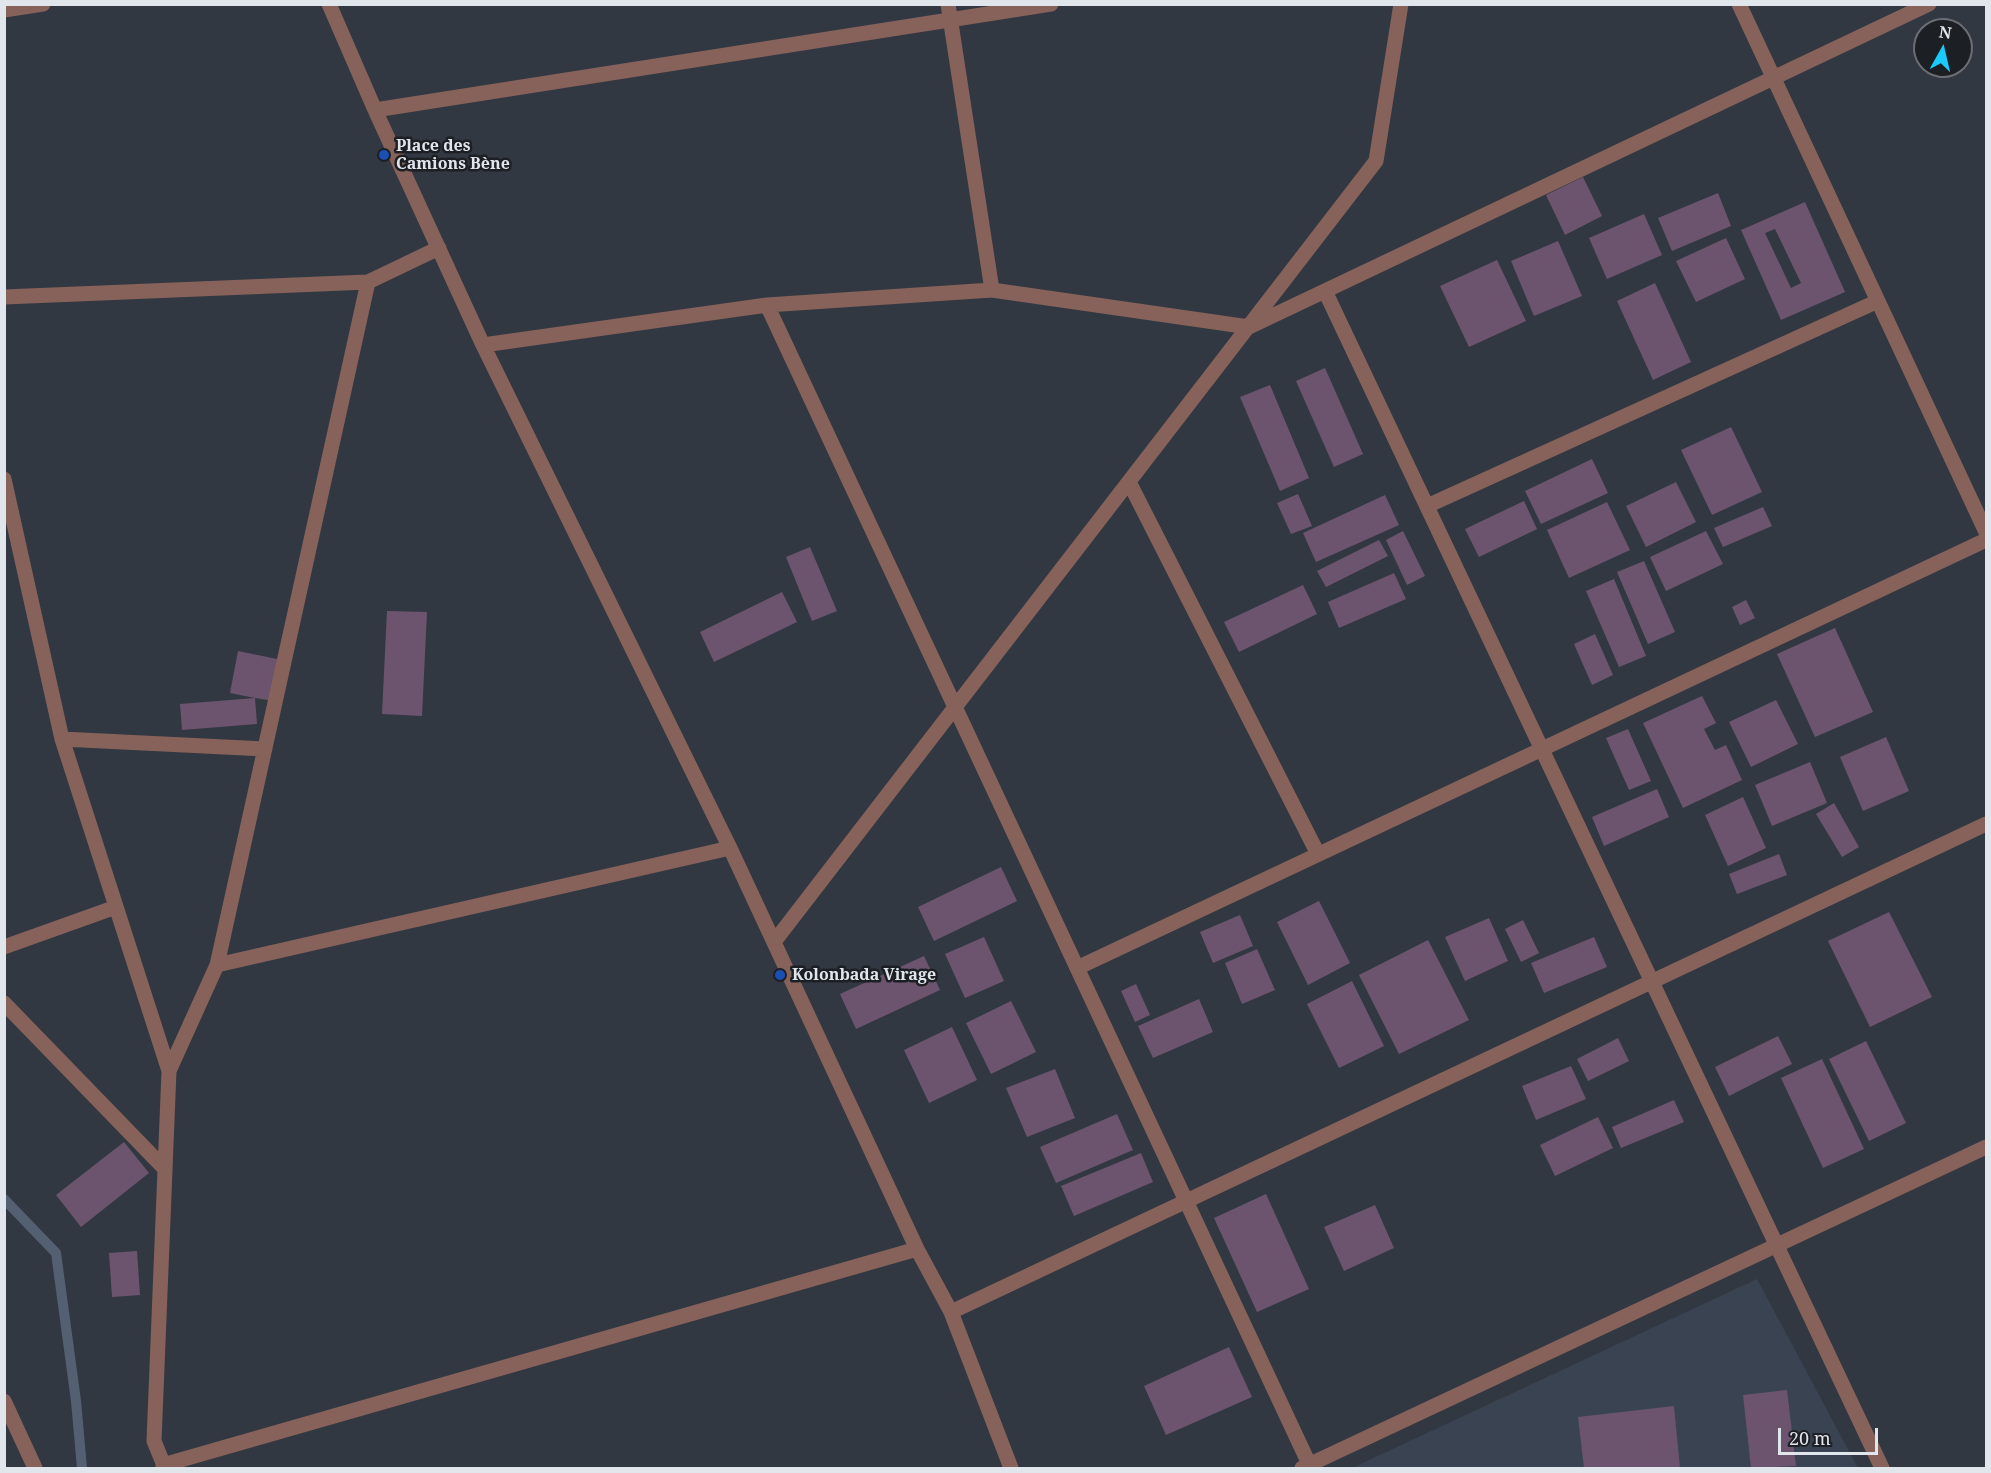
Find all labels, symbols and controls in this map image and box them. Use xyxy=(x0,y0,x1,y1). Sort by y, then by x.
north arrow xyxy=(1913,18,1973,78)
text: N xyxy=(1937,20,1953,44)
place label: Place des Camions Bène xyxy=(396,136,510,174)
marker: Place des Camions Bène xyxy=(377,148,391,162)
place label: Kolonbada Virage xyxy=(792,965,936,985)
marker: Kolonbada Virage xyxy=(773,968,787,982)
scale bar xyxy=(1781,1416,1882,1454)
text: 20 m xyxy=(1789,1426,1831,1450)

